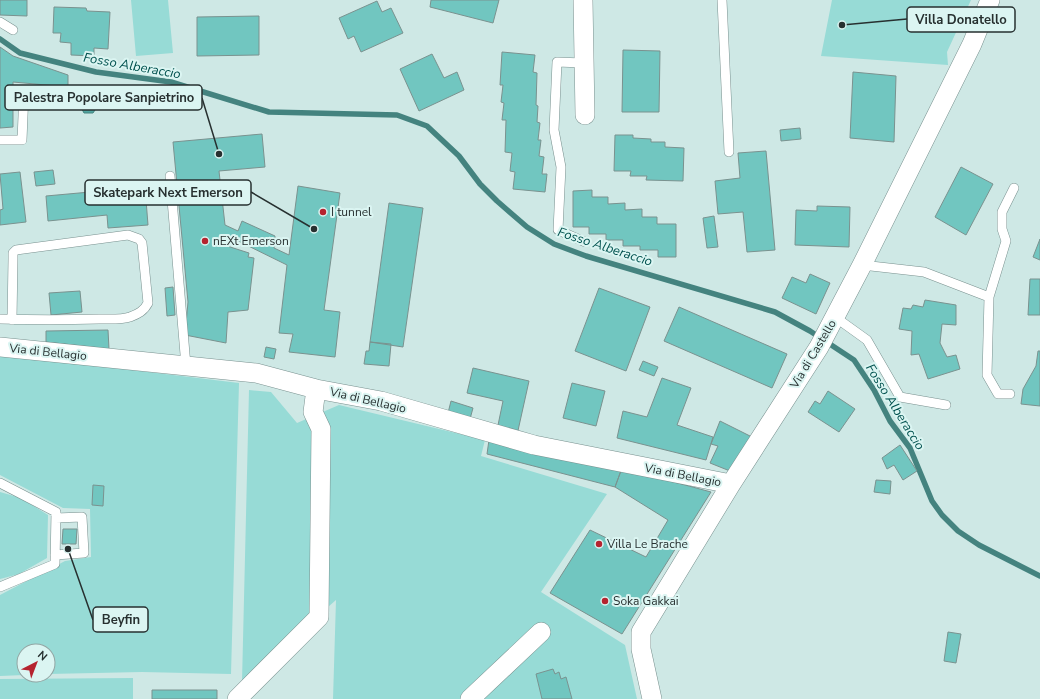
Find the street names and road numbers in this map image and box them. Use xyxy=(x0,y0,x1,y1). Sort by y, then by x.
street label: Via di Castello xyxy=(786,316,840,392)
street label: Via di Bellagio xyxy=(7,340,88,364)
street label: Via di Bellagio xyxy=(327,383,408,417)
street label: Via di Bellagio xyxy=(642,460,723,490)

